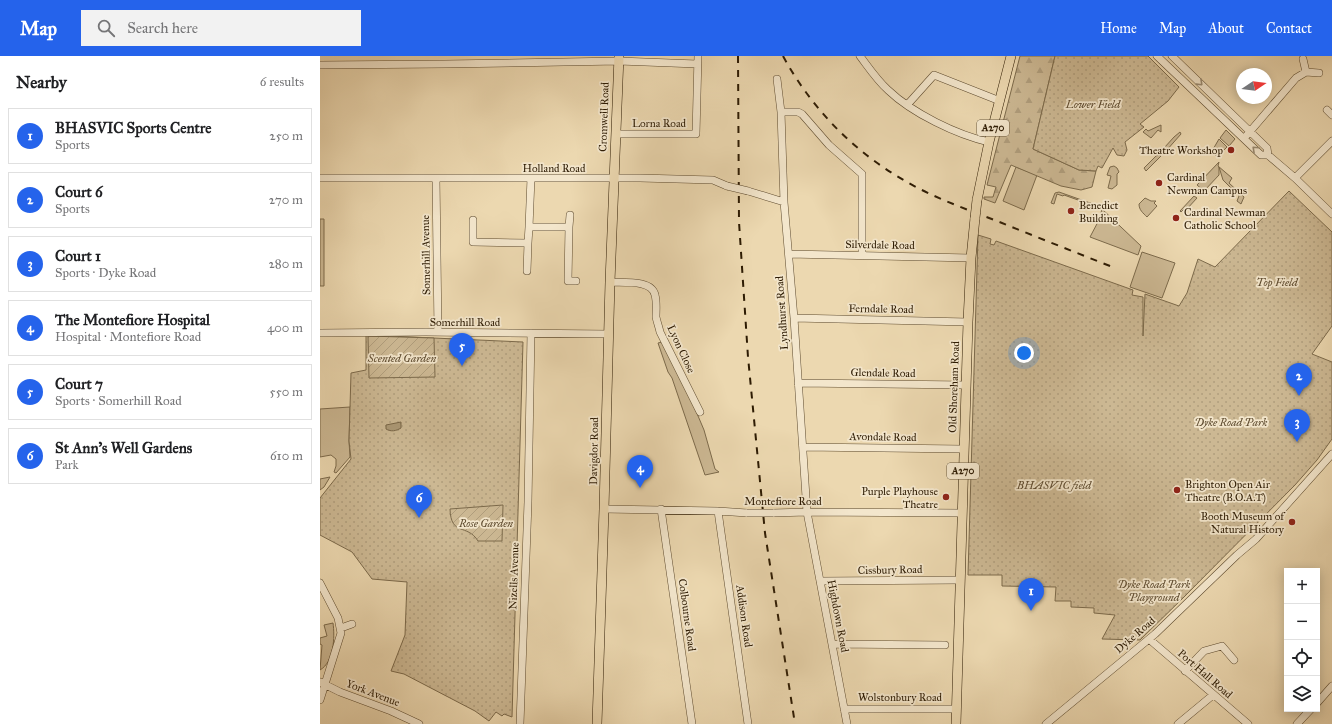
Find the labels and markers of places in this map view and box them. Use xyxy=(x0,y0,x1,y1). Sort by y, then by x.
place label: Theatre Workshop xyxy=(1139,144,1223,157)
marker: Theatre Workshop xyxy=(1226,145,1236,155)
place label: Cardinal Newman Campus xyxy=(1167,171,1247,197)
marker: Cardinal Newman Campus xyxy=(1154,178,1164,188)
place label: Benedict Building xyxy=(1079,199,1119,225)
marker: Benedict Building xyxy=(1066,206,1076,216)
place label: Cardinal Newman Catholic School xyxy=(1184,206,1266,232)
marker: Cardinal Newman Catholic School xyxy=(1171,213,1181,223)
pin: 5 xyxy=(449,333,475,366)
pin: 2 xyxy=(1286,363,1312,396)
pin: 3 xyxy=(1284,409,1310,442)
pin: 4 xyxy=(627,455,653,488)
place label: Brighton Open Air Theatre (B.O.A.T) xyxy=(1185,478,1271,504)
pin: 6 xyxy=(406,485,432,518)
place label: Purple Playhouse Theatre xyxy=(861,485,938,511)
marker: Brighton Open Air Theatre (B.O.A.T) xyxy=(1172,485,1182,495)
marker: Purple Playhouse Theatre xyxy=(941,492,951,502)
place label: Booth Museum of Natural History xyxy=(1201,510,1286,536)
marker: Booth Museum of Natural History xyxy=(1287,517,1297,527)
pin: 1 xyxy=(1018,578,1044,611)

